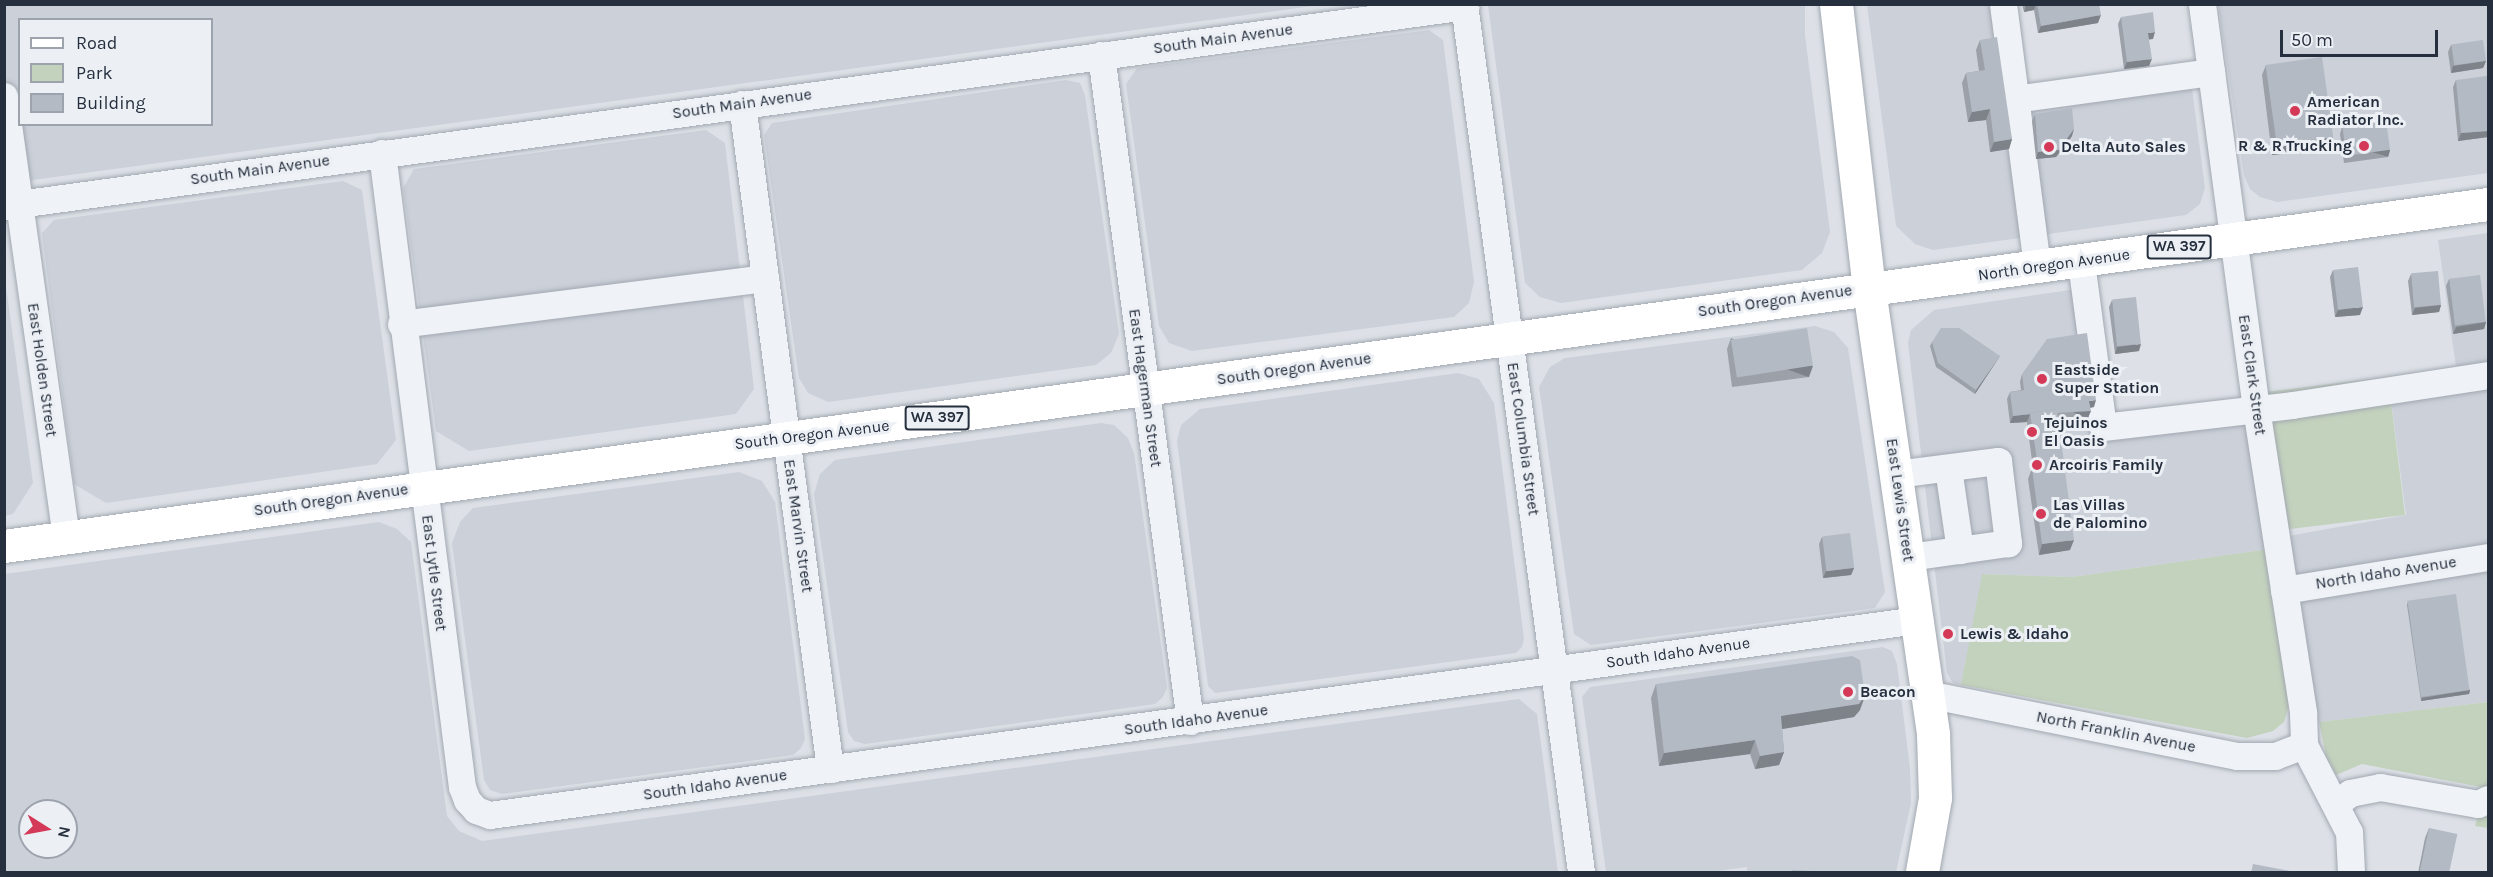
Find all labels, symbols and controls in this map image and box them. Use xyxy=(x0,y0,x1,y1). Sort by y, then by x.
legend xyxy=(18,18,213,126)
scale bar xyxy=(2283,18,2440,56)
street label: South Main Avenue xyxy=(1152,20,1294,58)
text: 50 m xyxy=(2291,29,2333,51)
text: Road xyxy=(76,32,117,54)
text: Park xyxy=(76,62,113,84)
street label: South Main Avenue xyxy=(671,85,813,123)
text: Building xyxy=(76,92,146,114)
place label: American Radiator Inc. xyxy=(2307,92,2404,130)
marker: American Radiator Inc. xyxy=(2288,104,2302,118)
place label: R & R Trucking xyxy=(2238,136,2352,156)
place label: Delta Auto Sales xyxy=(2061,137,2186,157)
marker: R & R Trucking xyxy=(2357,139,2371,153)
marker: Delta Auto Sales xyxy=(2042,140,2056,154)
street label: South Main Avenue xyxy=(189,151,331,189)
road number: WA 397 xyxy=(2146,235,2212,259)
street label: North Oregon Avenue xyxy=(1977,245,2131,285)
street label: South Oregon Avenue xyxy=(1697,281,1853,321)
street label: East Holden Street xyxy=(23,302,61,438)
street label: East Hagerman Street xyxy=(1124,308,1166,468)
street label: East Clark Street xyxy=(2234,313,2270,437)
street label: South Oregon Avenue xyxy=(1216,349,1372,389)
place label: Eastside Super Station xyxy=(2054,360,2159,398)
street label: East Columbia Street xyxy=(1503,361,1543,517)
marker: Eastside Super Station xyxy=(2035,372,2049,386)
road number: WA 397 xyxy=(904,406,970,430)
place label: Tejuinos El Oasis xyxy=(2044,413,2108,451)
street label: South Oregon Avenue xyxy=(734,416,890,454)
marker: Tejuinos El Oasis xyxy=(2025,425,2039,439)
street label: East Lewis Street xyxy=(1882,437,1918,563)
place label: Arcoiris Family xyxy=(2049,455,2163,475)
street label: East Marvin Street xyxy=(779,458,817,594)
marker: Arcoiris Family xyxy=(2030,458,2044,472)
street label: South Oregon Avenue xyxy=(253,480,409,520)
place label: Las Villas de Palomino xyxy=(2053,495,2147,533)
marker: Las Villas de Palomino xyxy=(2034,507,2048,521)
street label: East Lytle Street xyxy=(417,514,451,632)
street label: North Idaho Avenue xyxy=(2314,552,2458,594)
place label: Lewis & Idaho xyxy=(1960,624,2069,644)
marker: Lewis & Idaho xyxy=(1941,627,1955,641)
street label: South Idaho Avenue xyxy=(1605,633,1751,673)
place label: Beacon xyxy=(1860,682,1916,702)
marker: Beacon xyxy=(1841,685,1855,699)
street label: South Idaho Avenue xyxy=(1123,700,1269,740)
street label: North Franklin Avenue xyxy=(2035,707,2197,757)
street label: South Idaho Avenue xyxy=(642,765,788,805)
north arrow xyxy=(18,799,78,859)
text: N xyxy=(54,825,75,840)

